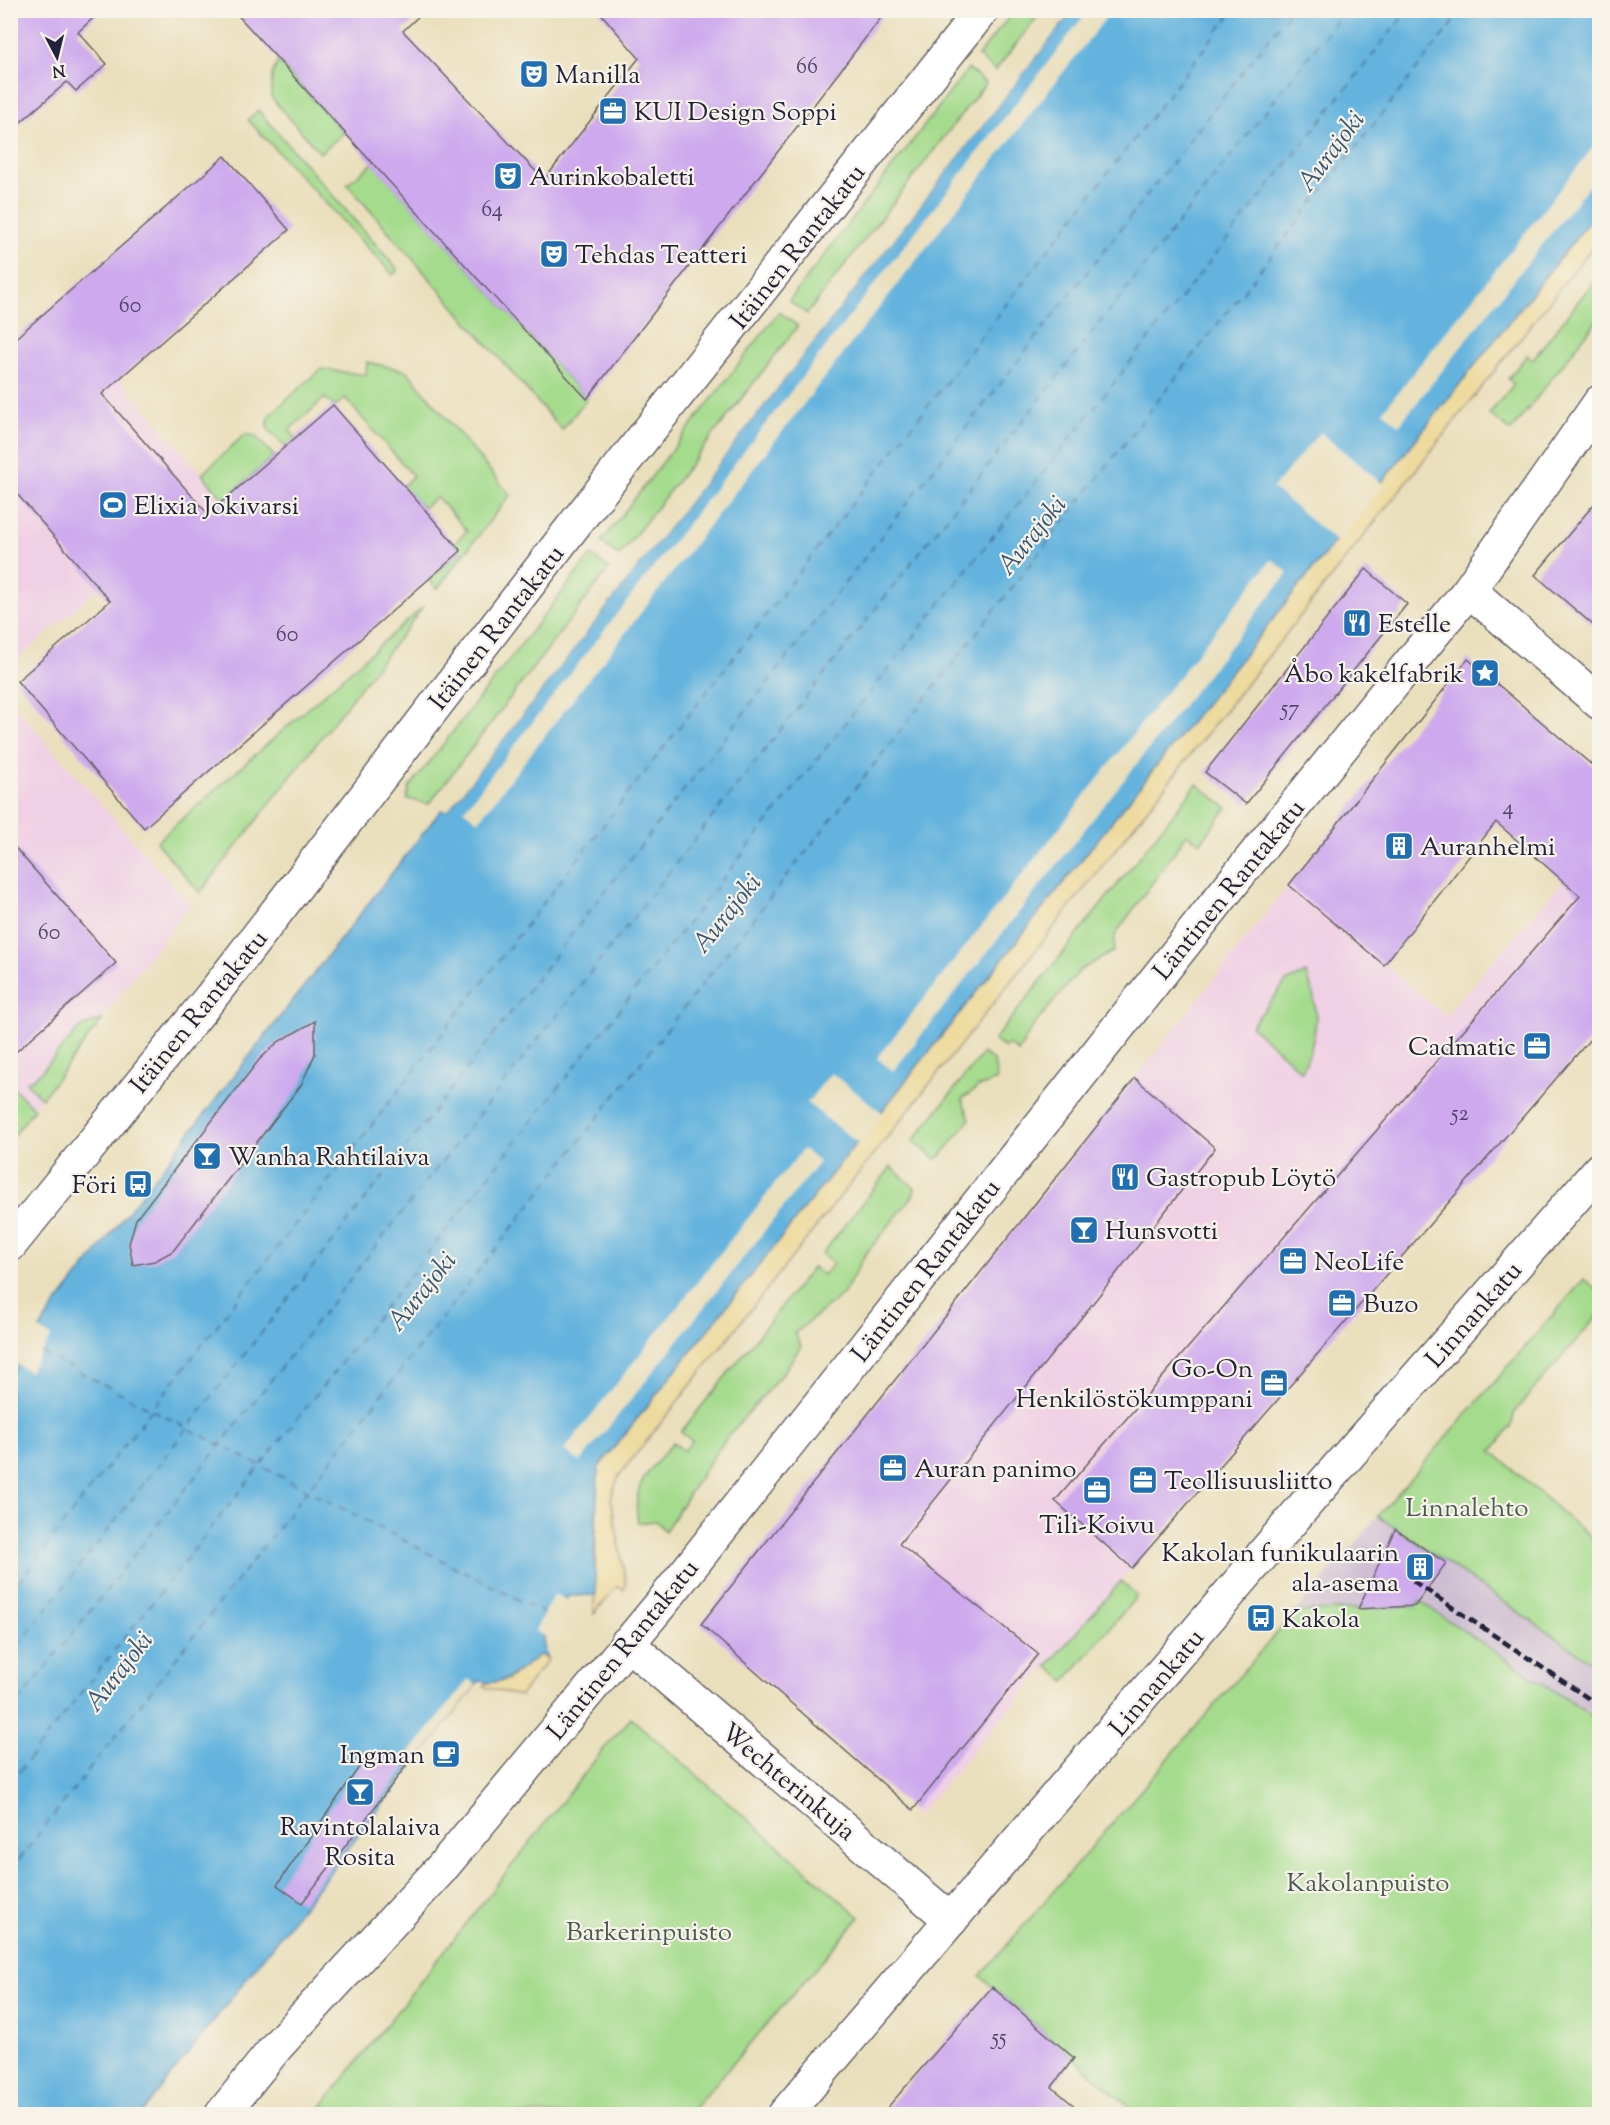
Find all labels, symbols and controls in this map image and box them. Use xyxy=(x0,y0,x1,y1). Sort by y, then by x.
north arrow xyxy=(27,27,87,87)
house number: 66 xyxy=(796,52,818,84)
text: N xyxy=(51,57,66,82)
theatre icon: Manilla xyxy=(518,58,550,90)
place label: Manilla xyxy=(555,58,640,95)
office icon: KUI Design Soppi xyxy=(597,95,629,127)
place label: KUI Design Soppi xyxy=(634,95,837,132)
water label: Aurajoki xyxy=(1288,104,1376,201)
street label: Itäinen Rantakatu xyxy=(722,157,876,338)
theatre icon: Aurinkobaletti xyxy=(492,160,524,192)
place label: Aurinkobaletti xyxy=(529,160,695,197)
house number: 64 xyxy=(481,195,503,227)
theatre icon: Tehdas Teatteri xyxy=(538,238,570,270)
place label: Tehdas Teatteri xyxy=(575,238,747,275)
house number: 60 xyxy=(119,291,141,323)
water label: Aurajoki xyxy=(988,488,1077,585)
sports icon: Elixia Jokivarsi xyxy=(97,489,129,521)
place label: Elixia Jokivarsi xyxy=(134,489,299,526)
street label: Itäinen Rantakatu xyxy=(421,538,575,719)
restaurant icon: Estelle xyxy=(1341,607,1373,639)
place label: Estelle xyxy=(1378,607,1451,644)
house number: 60 xyxy=(276,620,298,652)
place label: Åbo kakelfabrik xyxy=(1284,657,1464,694)
place icon: Åbo kakelfabrik xyxy=(1469,657,1501,689)
house number: 57 xyxy=(1279,694,1299,726)
street label: Läntinen Rantakatu xyxy=(1145,792,1315,989)
house number: 4 xyxy=(1502,793,1514,825)
building icon: Auranhelmi xyxy=(1383,830,1415,862)
place label: Auranhelmi xyxy=(1420,830,1555,867)
water label: Aurajoki xyxy=(683,866,772,963)
house number: 60 xyxy=(38,918,60,950)
street label: Itäinen Rantakatu xyxy=(122,923,278,1102)
place label: Cadmatic xyxy=(1408,1030,1516,1067)
office icon: Cadmatic xyxy=(1521,1030,1553,1062)
house number: 52 xyxy=(1449,1099,1469,1131)
bar icon: Wanha Rahtilaiva xyxy=(191,1140,223,1172)
place label: Wanha Rahtilaiva xyxy=(228,1140,430,1177)
restaurant icon: Gastropub Löytö xyxy=(1109,1161,1141,1193)
place label: Gastropub Löytö xyxy=(1146,1161,1336,1198)
place label: Föri xyxy=(72,1168,117,1205)
bus stop icon: Föri xyxy=(122,1168,154,1200)
street label: Läntinen Rantakatu xyxy=(844,1172,1010,1371)
bar icon: Hunsvotti xyxy=(1068,1214,1100,1246)
place label: Hunsvotti xyxy=(1105,1214,1218,1251)
water label: Aurajoki xyxy=(378,1244,467,1341)
office icon: NeoLife xyxy=(1277,1245,1309,1277)
place label: NeoLife xyxy=(1314,1245,1404,1282)
street label: Linnankatu xyxy=(1418,1254,1532,1377)
office icon: Buzo xyxy=(1326,1287,1358,1319)
place label: Buzo xyxy=(1363,1287,1418,1324)
place label: Go-On Henkilöstökumppani xyxy=(1016,1352,1253,1419)
office icon: Go-On Henkilöstökumppani xyxy=(1258,1367,1290,1399)
office icon: Auran panimo xyxy=(877,1452,909,1484)
place label: Auran panimo xyxy=(914,1452,1076,1489)
office icon: Teollisuusliitto xyxy=(1127,1464,1159,1496)
place label: Teollisuusliitto xyxy=(1164,1464,1332,1501)
office icon: Tili-Koivu xyxy=(1081,1474,1113,1506)
park label: Linnalehto xyxy=(1406,1491,1528,1528)
place label: Tili-Koivu xyxy=(1039,1508,1155,1545)
place label: Kakolan funikulaarin ala-asema xyxy=(1162,1536,1399,1603)
building icon: Kakolan funikulaarin ala-asema xyxy=(1404,1551,1436,1583)
street label: Läntinen Rantakatu xyxy=(539,1552,709,1749)
bus stop icon: Kakola xyxy=(1245,1602,1277,1634)
place label: Kakola xyxy=(1282,1602,1360,1639)
street label: Linnankatu xyxy=(1102,1622,1214,1746)
water label: Aurajoki xyxy=(76,1624,164,1721)
street label: Wechterinkuja xyxy=(712,1715,863,1851)
place label: Ingman xyxy=(340,1738,425,1775)
cafe icon: Ingman xyxy=(430,1738,462,1770)
bar icon: Ravintolalaiva Rosita xyxy=(344,1776,376,1808)
place label: Ravintolalaiva Rosita xyxy=(280,1810,440,1877)
park label: Kakolanpuisto xyxy=(1286,1866,1450,1903)
park label: Barkerinpuisto xyxy=(566,1915,732,1952)
house number: 55 xyxy=(989,2023,1007,2055)

